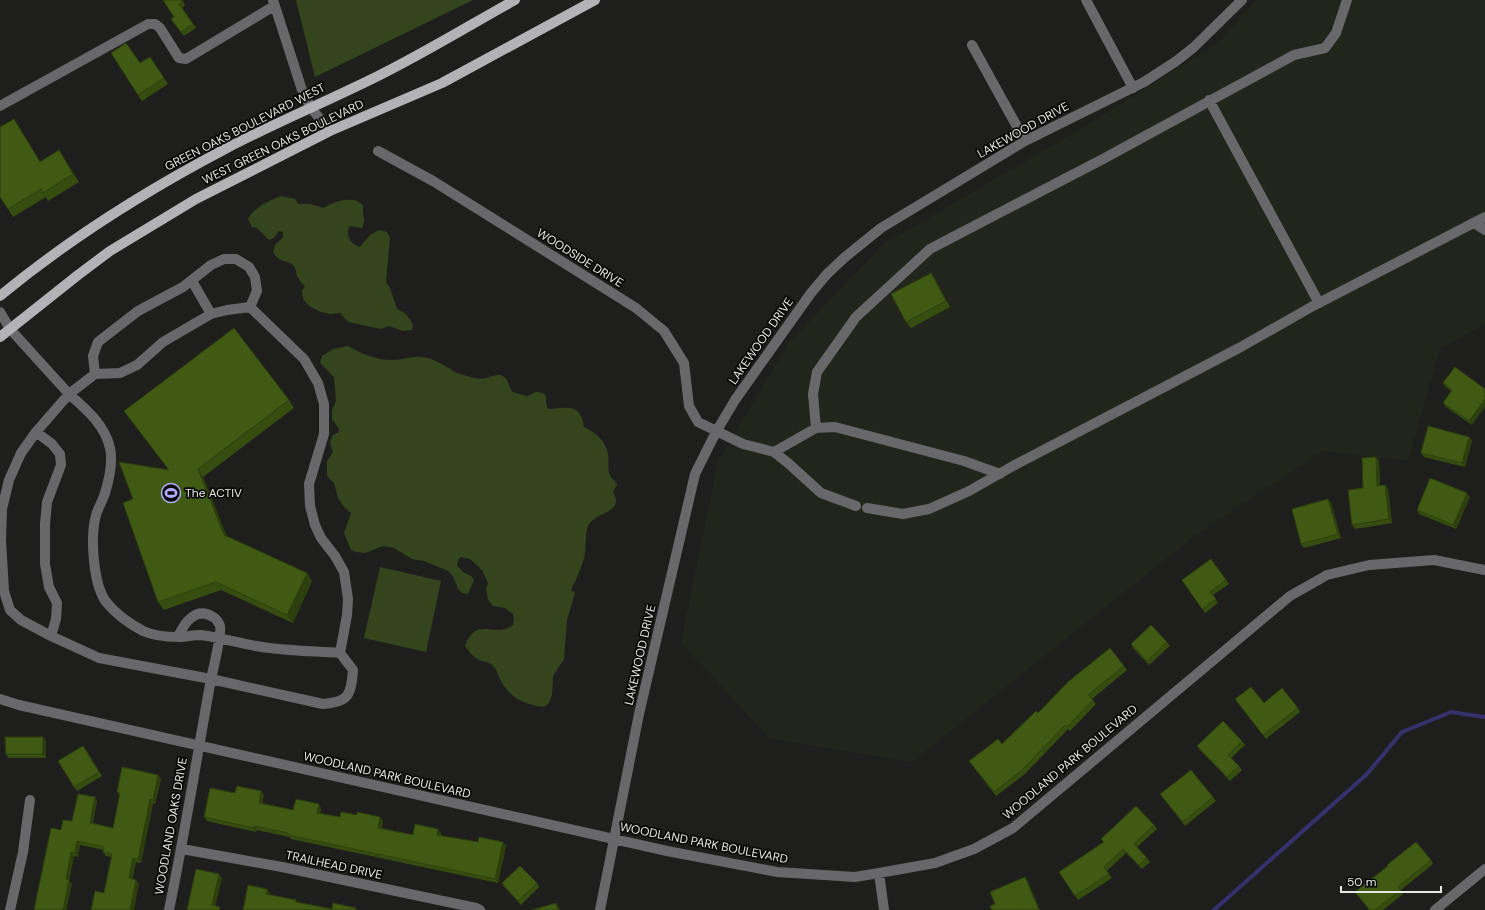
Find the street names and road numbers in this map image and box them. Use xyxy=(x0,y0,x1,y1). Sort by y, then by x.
street label: GREEN OAKS BOULEVARD WEST xyxy=(162,79,328,175)
street label: WEST GREEN OAKS BOULEVARD xyxy=(200,96,366,188)
street label: LAKEWOOD DRIVE xyxy=(974,98,1072,162)
street label: WOODSIDE DRIVE xyxy=(534,225,626,291)
street label: LAKEWOOD DRIVE xyxy=(725,294,797,388)
street label: LAKEWOOD DRIVE xyxy=(621,603,659,707)
street label: WOODLAND PARK BOULEVARD xyxy=(999,701,1141,823)
street label: WOODLAND PARK BOULEVARD xyxy=(302,748,472,802)
street label: WOODLAND OAKS DRIVE xyxy=(151,756,191,896)
street label: WOODLAND PARK BOULEVARD xyxy=(618,819,790,867)
street label: TRAILHEAD DRIVE xyxy=(284,847,384,883)

